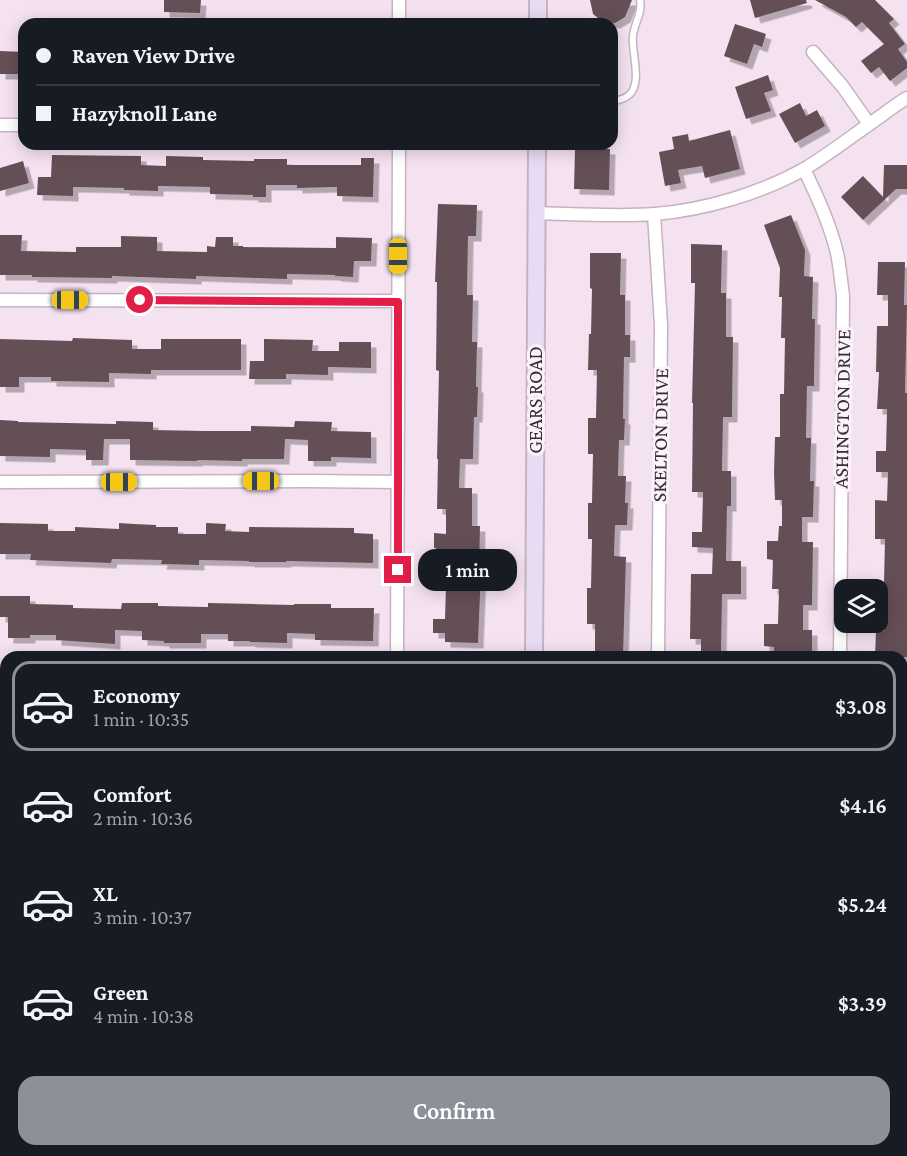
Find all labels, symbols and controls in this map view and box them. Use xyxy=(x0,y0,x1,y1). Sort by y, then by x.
text: Raven View Drive xyxy=(72,43,235,68)
text: Hazyknoll Lane xyxy=(72,101,217,126)
car xyxy=(389,238,407,274)
route start xyxy=(126,286,153,313)
car xyxy=(52,291,88,309)
street label: ASHINGTON DRIVE xyxy=(830,329,854,489)
street label: GEARS ROAD xyxy=(524,346,546,454)
street label: SKELTON DRIVE xyxy=(648,368,672,502)
car xyxy=(243,472,279,490)
car xyxy=(101,473,137,491)
callout: 1 min xyxy=(419,549,518,591)
route end xyxy=(384,556,411,583)
text: 1 min xyxy=(445,559,490,581)
map controls xyxy=(834,579,888,633)
button: layers xyxy=(834,579,888,633)
icon: car xyxy=(21,679,75,733)
text: Economy xyxy=(93,683,180,708)
text: $3.08 xyxy=(835,694,887,719)
text: 1 min · 10:35 xyxy=(93,708,189,730)
icon: car xyxy=(21,778,75,832)
text: Comfort xyxy=(93,782,171,807)
text: $4.16 xyxy=(839,793,887,818)
text: 2 min · 10:36 xyxy=(93,807,193,829)
icon: car xyxy=(21,877,75,931)
text: XL xyxy=(93,881,118,906)
text: $5.24 xyxy=(838,892,887,917)
text: 3 min · 10:37 xyxy=(93,906,192,928)
icon: car xyxy=(21,976,75,1030)
text: Green xyxy=(93,980,149,1005)
text: $3.39 xyxy=(838,991,887,1016)
text: 4 min · 10:38 xyxy=(93,1005,194,1027)
button: Confirm xyxy=(18,1076,890,1145)

